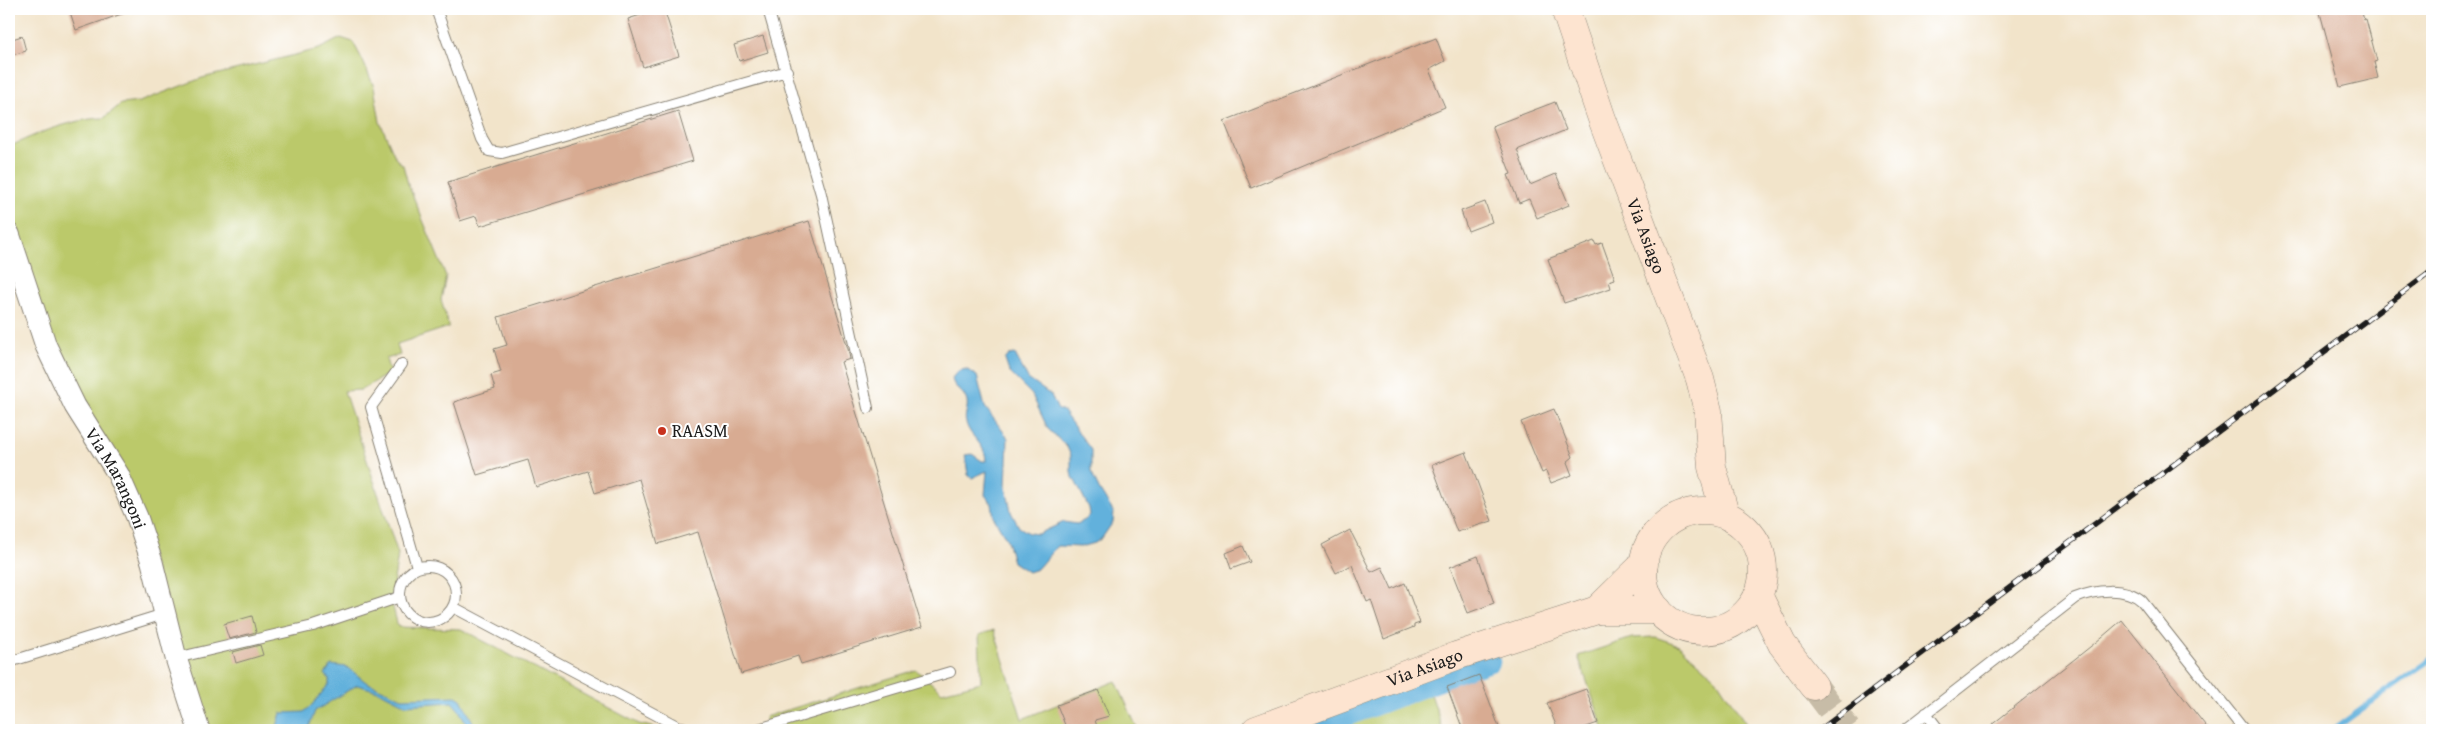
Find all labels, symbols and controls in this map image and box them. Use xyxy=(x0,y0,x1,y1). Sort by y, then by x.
street label: Via Asiago xyxy=(1620,194,1673,278)
place label: RAASM xyxy=(672,417,728,444)
street label: Via Marangoni xyxy=(79,422,154,532)
marker: RAASM xyxy=(656,425,668,437)
street label: Via Asiago xyxy=(1383,641,1466,693)

